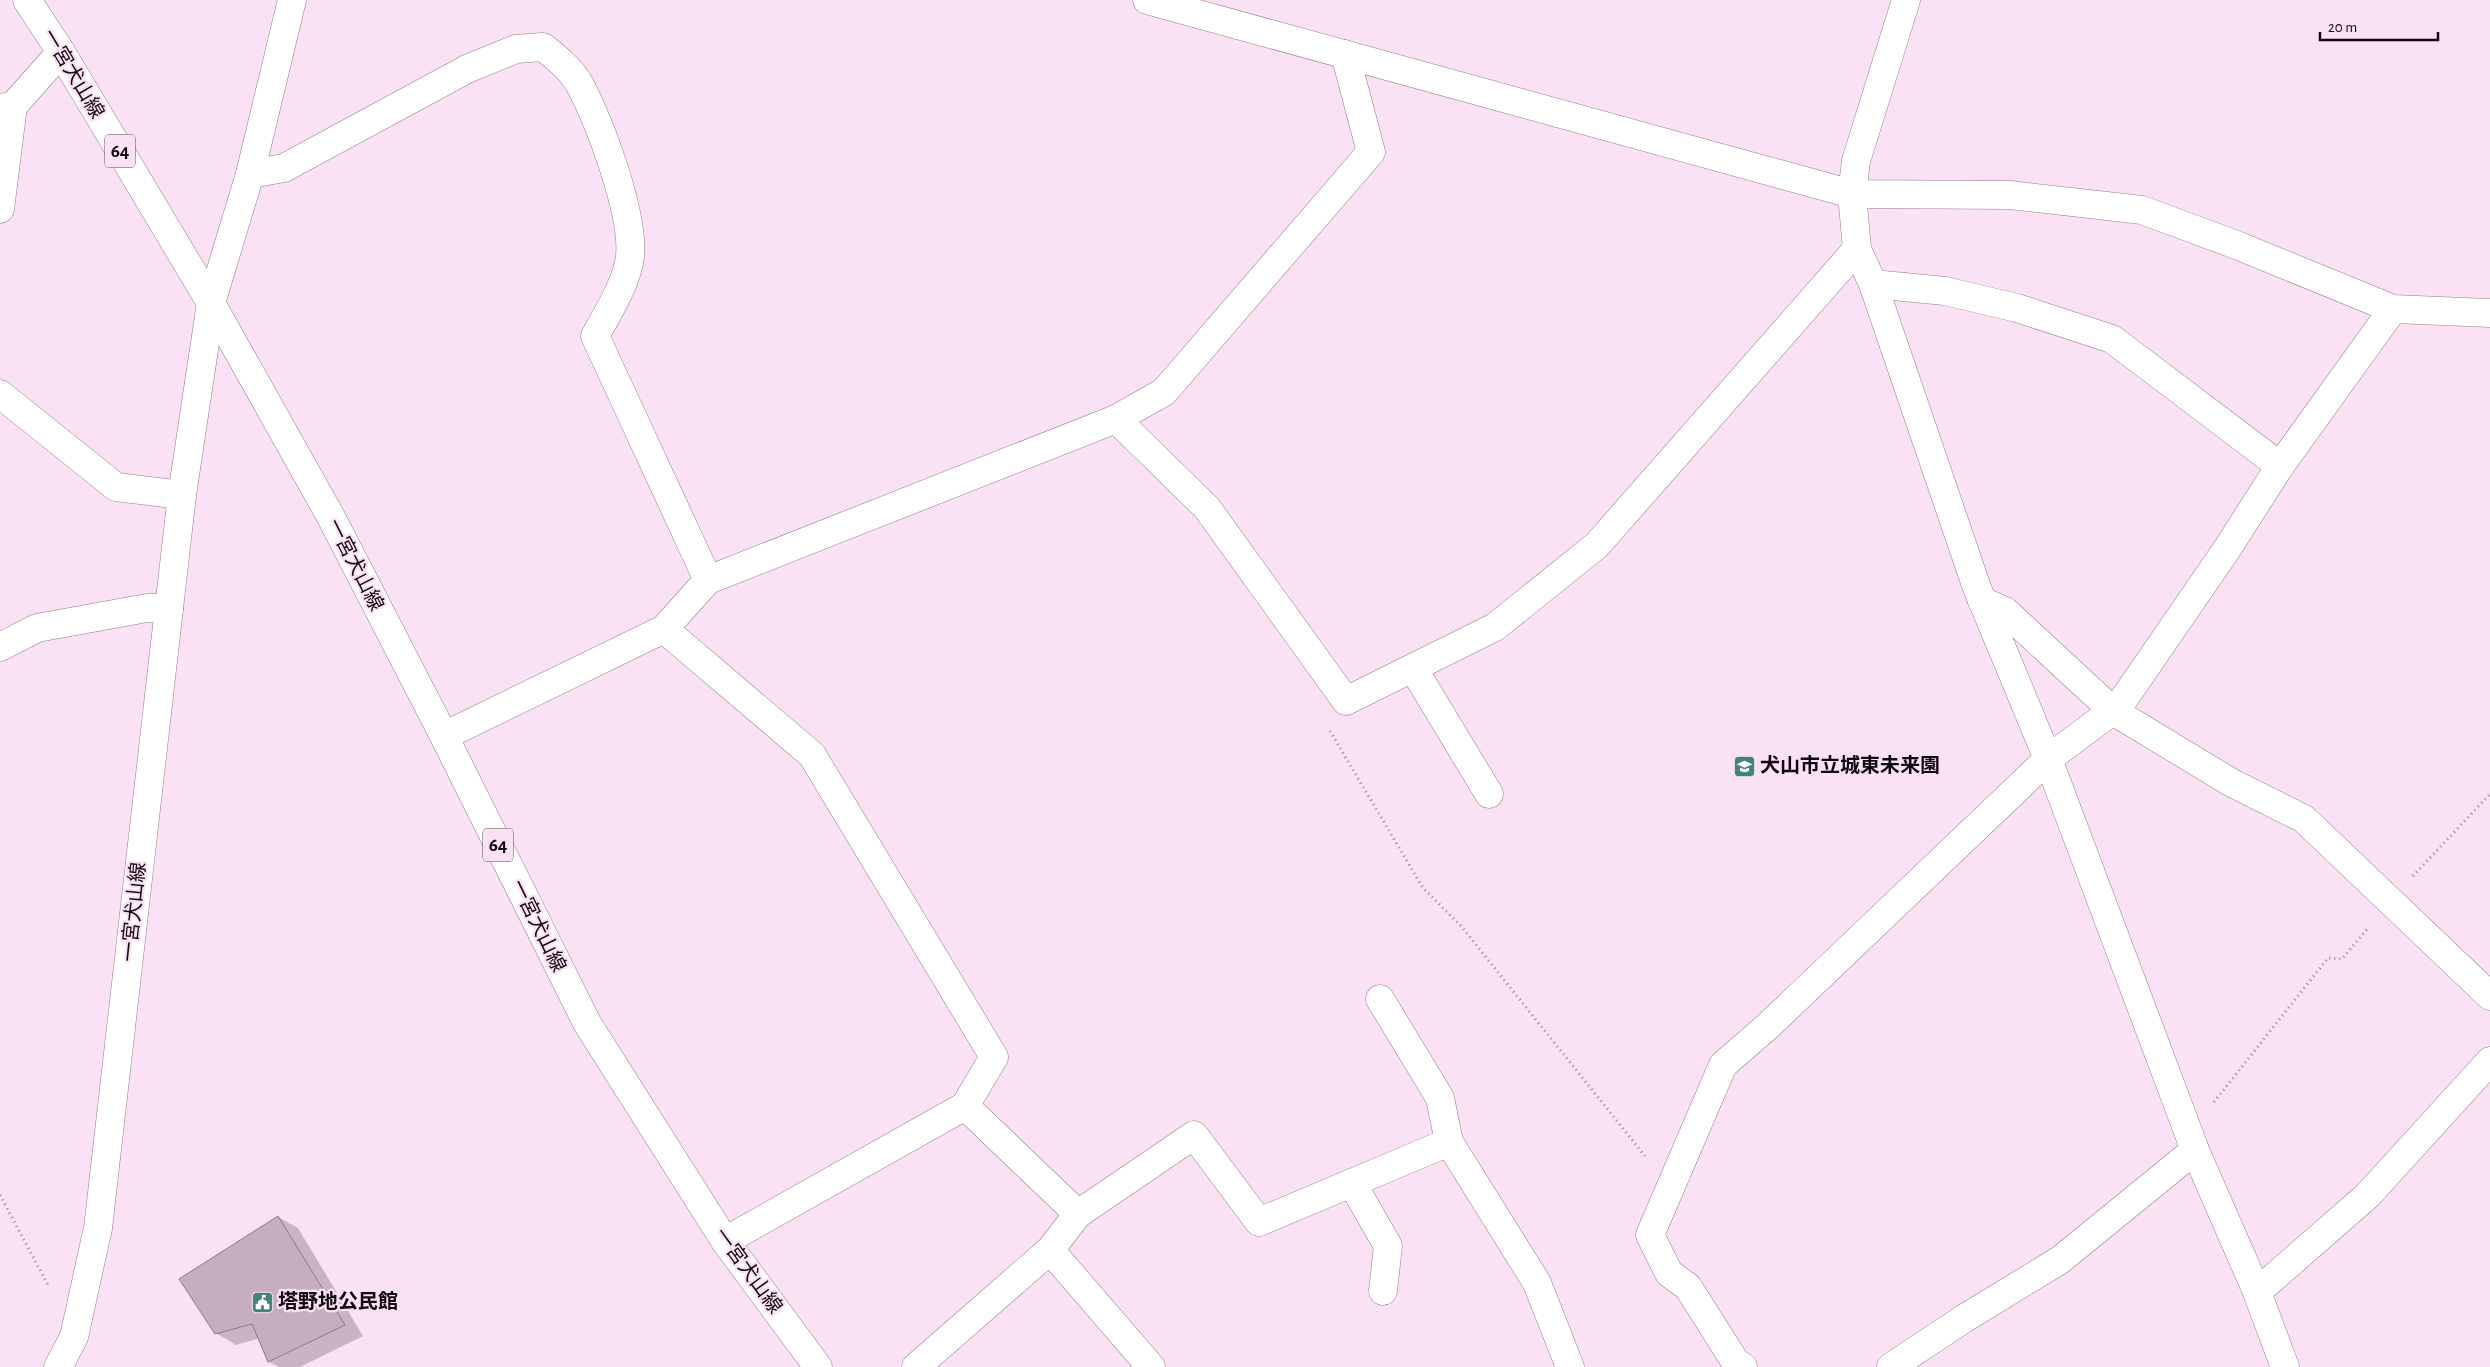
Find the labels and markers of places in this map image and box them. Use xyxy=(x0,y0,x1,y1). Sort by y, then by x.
school or university icon: 犬山市立城東未来園 xyxy=(1732,754,1756,778)
place label: 犬山市立城東未来園 xyxy=(1760,754,1940,776)
public building icon: 塔野地公民館 xyxy=(250,1290,274,1314)
place label: 塔野地公民館 xyxy=(278,1291,398,1312)

